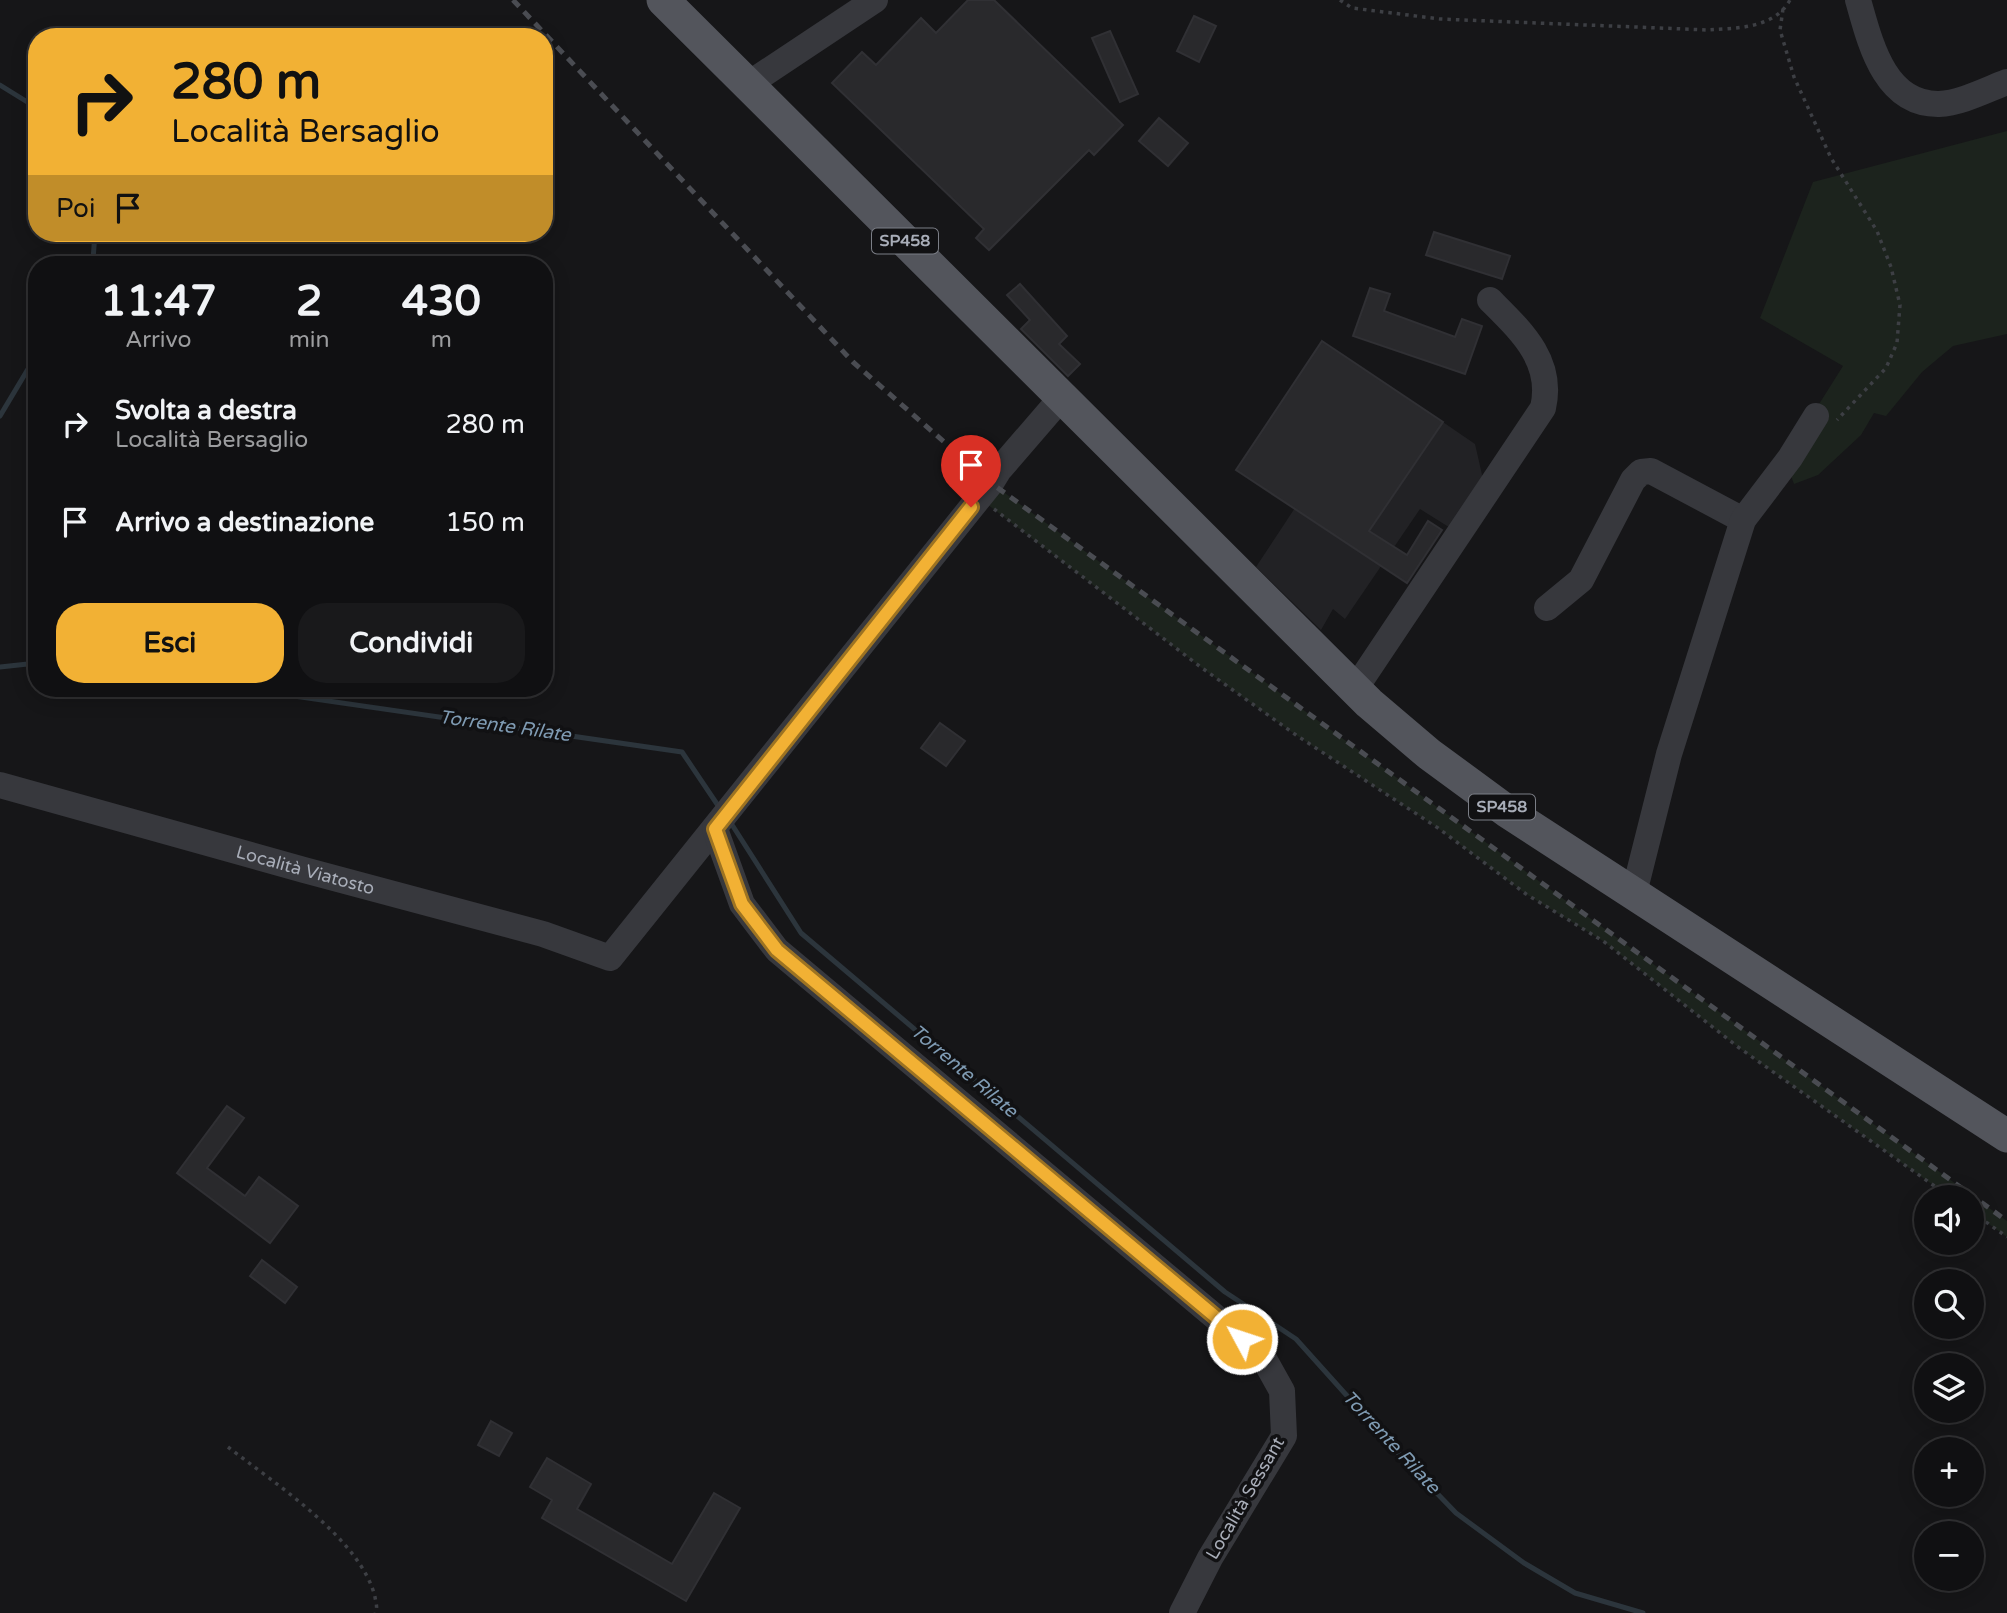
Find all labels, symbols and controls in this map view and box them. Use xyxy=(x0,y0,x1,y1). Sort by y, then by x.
text: 280 m xyxy=(171,53,321,112)
icon: right xyxy=(56,56,147,147)
text: Località Bersaglio xyxy=(171,113,440,151)
icon: arrive xyxy=(109,189,147,227)
text: Poi xyxy=(56,193,95,224)
road number: SP458 xyxy=(872,229,938,254)
text: 11:47 xyxy=(100,276,217,327)
text: 2 xyxy=(296,276,322,327)
text: 430 xyxy=(402,276,481,327)
text: Arrivo xyxy=(125,326,192,354)
text: min xyxy=(289,326,330,354)
text: m xyxy=(431,326,452,354)
text: Svolta a destra xyxy=(115,395,297,426)
icon: right xyxy=(56,405,94,443)
text: 280 m xyxy=(445,409,525,440)
text: Località Bersaglio xyxy=(115,426,308,454)
pin xyxy=(941,435,1001,507)
icon: arrive xyxy=(952,446,990,484)
icon: arrive xyxy=(56,503,94,541)
text: Arrivo a destinazione xyxy=(115,507,374,538)
text: 150 m xyxy=(445,507,525,538)
button: Esci xyxy=(56,603,284,683)
button: Condividi xyxy=(298,603,525,683)
water label: Torrente Rilate xyxy=(438,706,573,746)
road number: SP458 xyxy=(1469,794,1535,820)
street label: Località Viatosto xyxy=(234,841,377,899)
water label: Torrente Rilate xyxy=(906,1020,1023,1123)
map controls xyxy=(1914,1185,1984,1591)
button: sound xyxy=(1914,1185,1984,1255)
button: search xyxy=(1914,1269,1984,1339)
position arrow xyxy=(1205,1302,1279,1376)
button: layers xyxy=(1914,1353,1984,1423)
water label: Torrente Rilate xyxy=(1338,1386,1445,1499)
street label: Località Sessant xyxy=(1201,1433,1289,1563)
button: + xyxy=(1914,1437,1984,1507)
button: − xyxy=(1914,1521,1984,1591)

